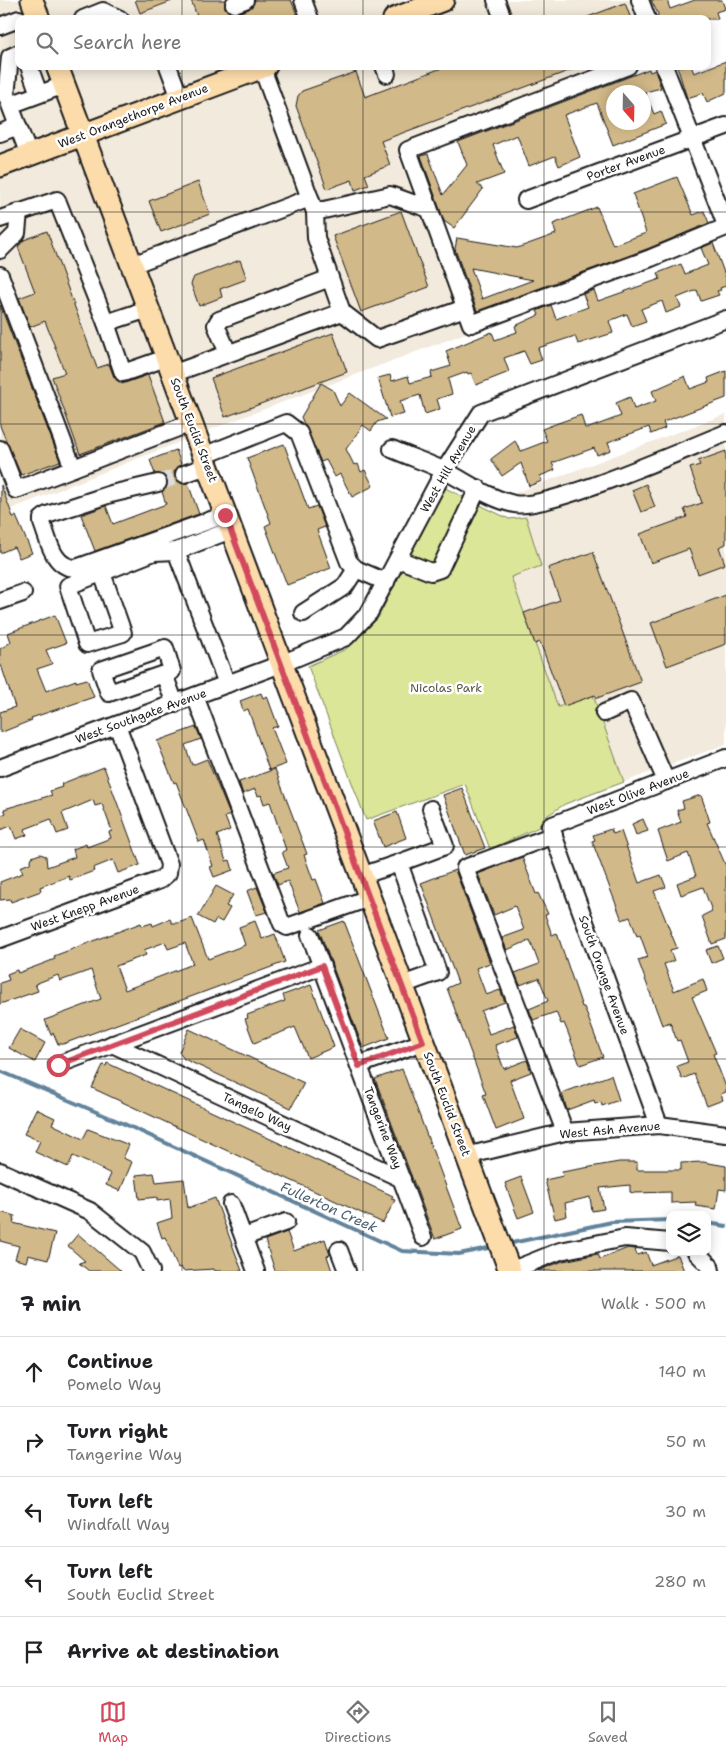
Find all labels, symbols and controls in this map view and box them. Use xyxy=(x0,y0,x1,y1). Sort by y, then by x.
search box xyxy=(15,15,711,70)
icon: search xyxy=(33,29,61,57)
text: Search here xyxy=(73,30,182,55)
street label: West Orangethorpe Avenue xyxy=(56,80,211,152)
north arrow xyxy=(606,85,651,130)
street label: Porter Avenue xyxy=(584,141,668,185)
street label: South Euclid Street xyxy=(167,375,221,485)
street label: West Hill Avenue xyxy=(416,422,480,516)
route end xyxy=(214,504,237,527)
park label: Nicolas Park xyxy=(410,680,482,696)
street label: West Southgate Avenue xyxy=(73,685,209,747)
street label: West Olive Avenue xyxy=(585,765,691,819)
street label: West Knepp Avenue xyxy=(29,881,142,935)
street label: South Orange Avenue xyxy=(575,913,633,1037)
street label: South Euclid Street xyxy=(420,1049,474,1159)
route start xyxy=(47,1054,70,1077)
street label: Tangerine Way xyxy=(360,1085,406,1171)
street label: Tangelo Way xyxy=(220,1089,294,1135)
street label: West Ash Avenue xyxy=(559,1118,661,1142)
water label: Fullerton Creek xyxy=(278,1178,380,1236)
map controls xyxy=(666,1211,711,1256)
button: layers xyxy=(666,1211,711,1256)
text: 7 min xyxy=(20,1290,81,1318)
text: Walk · 500 m xyxy=(601,1293,706,1314)
text: Continue xyxy=(67,1349,153,1374)
icon: ahead xyxy=(20,1358,48,1386)
text: 140 m xyxy=(659,1361,706,1382)
text: Pomelo Way xyxy=(67,1374,161,1395)
text: Turn right xyxy=(67,1419,168,1444)
icon: right xyxy=(20,1428,48,1456)
text: 50 m xyxy=(666,1431,706,1452)
text: Tangerine Way xyxy=(67,1444,182,1465)
text: Turn left xyxy=(67,1489,153,1514)
icon: left xyxy=(20,1498,48,1526)
text: 30 m xyxy=(665,1501,706,1522)
text: Windfall Way xyxy=(67,1514,170,1535)
text: Turn left xyxy=(67,1559,153,1584)
icon: left xyxy=(20,1568,48,1596)
text: 280 m xyxy=(654,1571,706,1592)
text: South Euclid Street xyxy=(67,1584,215,1605)
icon: arrive xyxy=(20,1638,48,1666)
text: Arrive at destination xyxy=(67,1639,279,1664)
tab: Map xyxy=(98,1698,128,1746)
tab: Directions xyxy=(325,1698,392,1746)
tab: Saved xyxy=(588,1698,628,1746)

